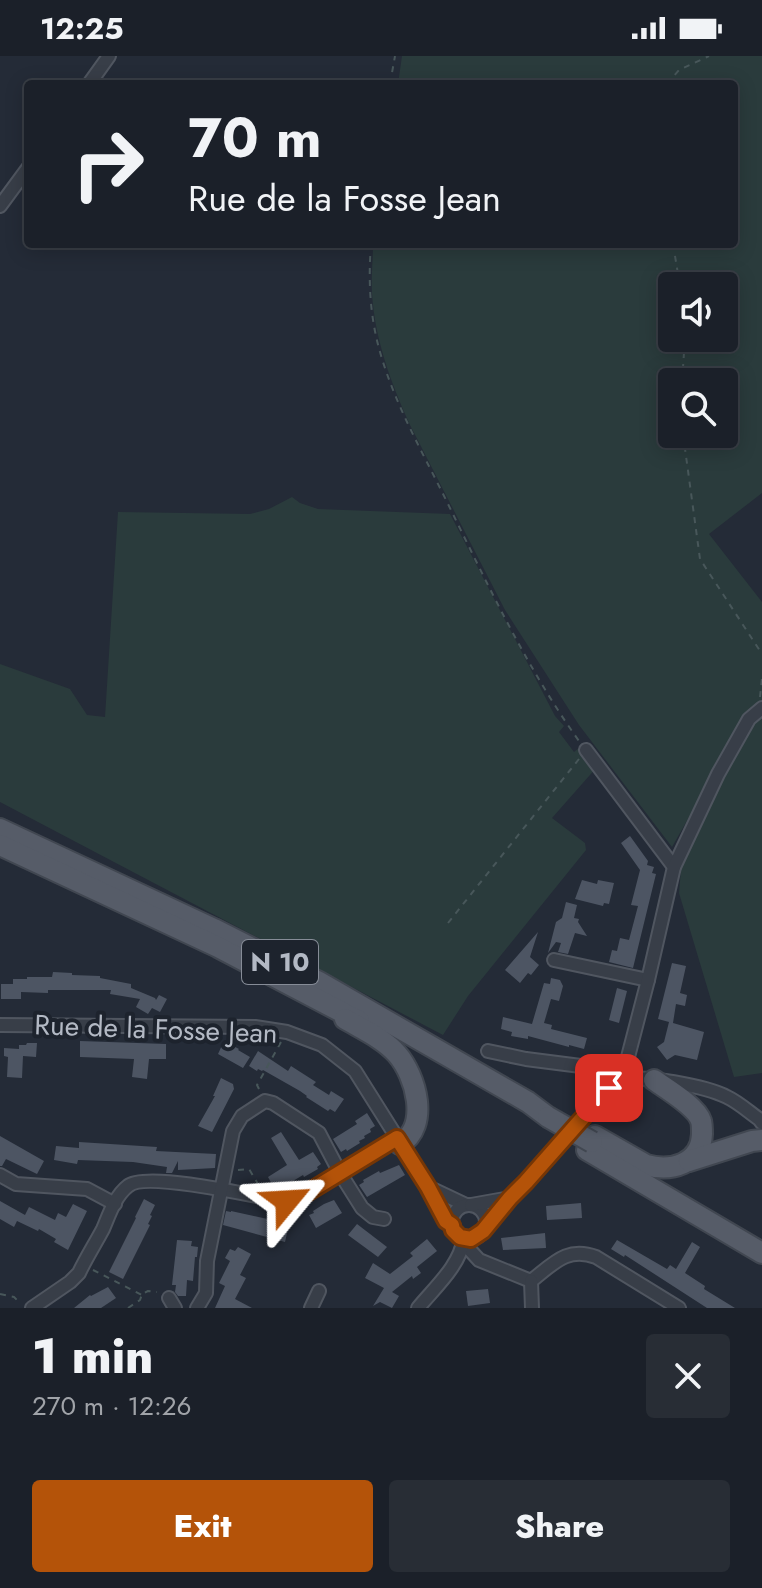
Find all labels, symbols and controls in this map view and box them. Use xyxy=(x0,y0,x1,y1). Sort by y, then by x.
text: 12:25 xyxy=(40,7,124,50)
text: 70 m xyxy=(188,97,322,178)
icon: right xyxy=(56,112,160,216)
text: Rue de la Fosse Jean xyxy=(188,172,501,224)
map controls xyxy=(658,272,738,448)
button: sound xyxy=(658,272,738,352)
button: search xyxy=(658,368,738,448)
road number: N 10 xyxy=(242,940,318,984)
street label: Rue de la Fosse Jean xyxy=(34,1004,278,1054)
pin xyxy=(575,1054,643,1122)
icon: arrive xyxy=(587,1066,631,1110)
position arrow xyxy=(245,1159,329,1243)
text: 1 min xyxy=(32,1322,153,1391)
button: close xyxy=(646,1334,730,1418)
text: 270 m · 12:26 xyxy=(32,1387,192,1425)
button: Exit xyxy=(32,1480,373,1572)
button: Share xyxy=(389,1480,730,1572)

